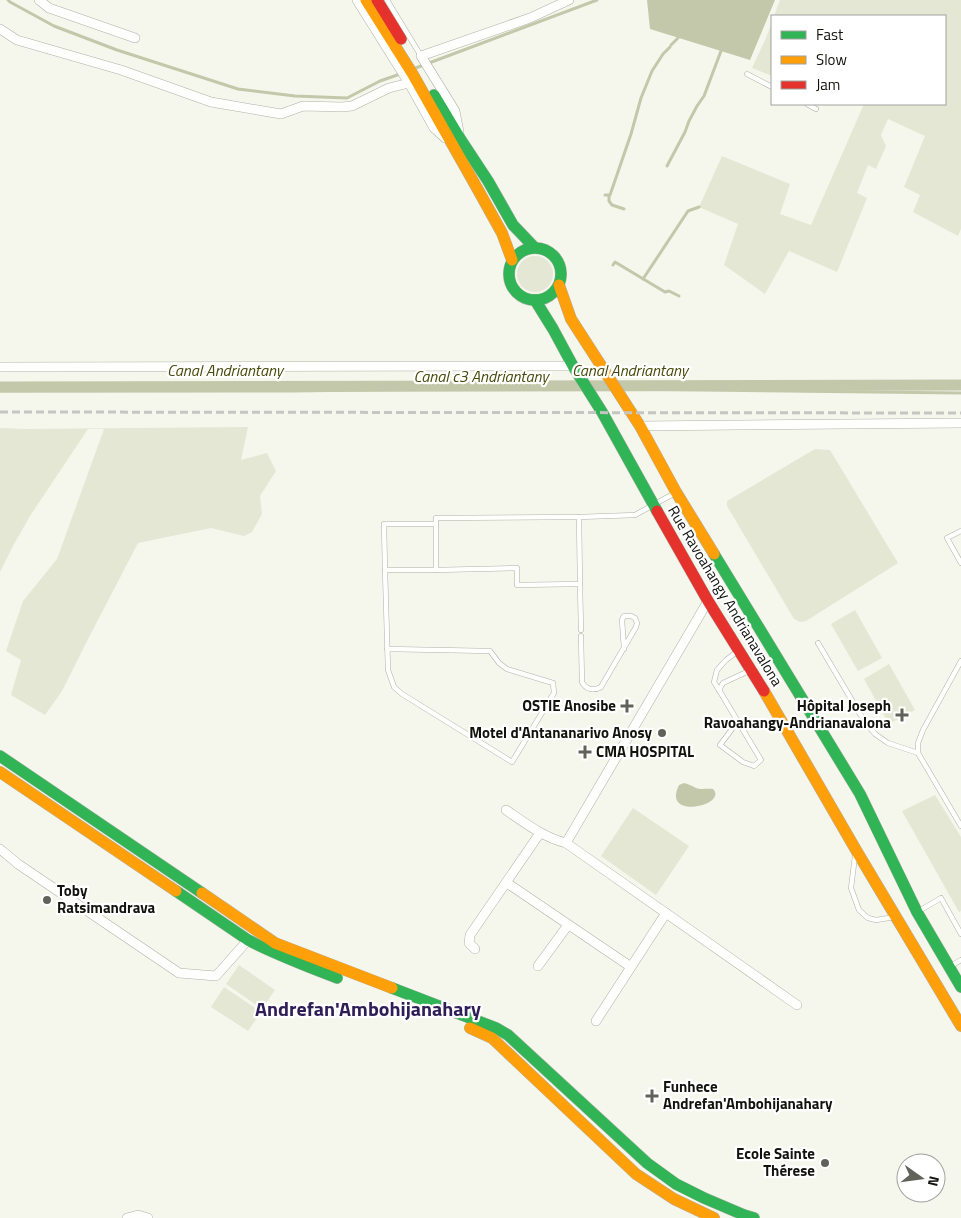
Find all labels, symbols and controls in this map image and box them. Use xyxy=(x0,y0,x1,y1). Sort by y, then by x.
legend xyxy=(771,15,946,105)
text: Fast xyxy=(816,23,844,46)
text: Slow xyxy=(816,48,847,71)
text: Jam xyxy=(816,73,840,96)
water label: Canal Andriantany xyxy=(167,358,285,382)
water label: Canal Andriantany xyxy=(572,358,690,382)
water label: Canal c3 Andriantany xyxy=(413,364,550,388)
street label: Rue Ravoahangy Andrianavalona xyxy=(662,501,789,691)
place label: OSTIE Anosibe xyxy=(522,694,616,717)
place label: Hôpital Joseph Ravoahangy-Andrianavalona xyxy=(704,694,891,734)
marker: OSTIE Anosibe xyxy=(620,699,634,713)
marker: Hôpital Joseph Ravoahangy-Andrianavalona xyxy=(895,708,909,722)
place label: Motel d'Antananarivo Anosy xyxy=(469,721,652,744)
marker: Motel d'Antananarivo Anosy xyxy=(656,727,668,739)
place label: CMA HOSPITAL xyxy=(596,740,694,763)
marker: CMA HOSPITAL xyxy=(578,745,592,759)
place label: Toby Ratsimandrava xyxy=(57,879,156,919)
marker: Toby Ratsimandrava xyxy=(41,894,53,906)
district label: Andrefan'Ambohijanahary xyxy=(255,993,481,1024)
place label: Funhece Andrefan'Ambohijanahary xyxy=(663,1075,833,1115)
marker: Funhece Andrefan'Ambohijanahary xyxy=(645,1089,659,1103)
place label: Ecole Sainte Thérese xyxy=(736,1142,815,1182)
north arrow xyxy=(896,1153,946,1203)
marker: Ecole Sainte Thérese xyxy=(819,1157,831,1169)
text: N xyxy=(923,1174,945,1189)

